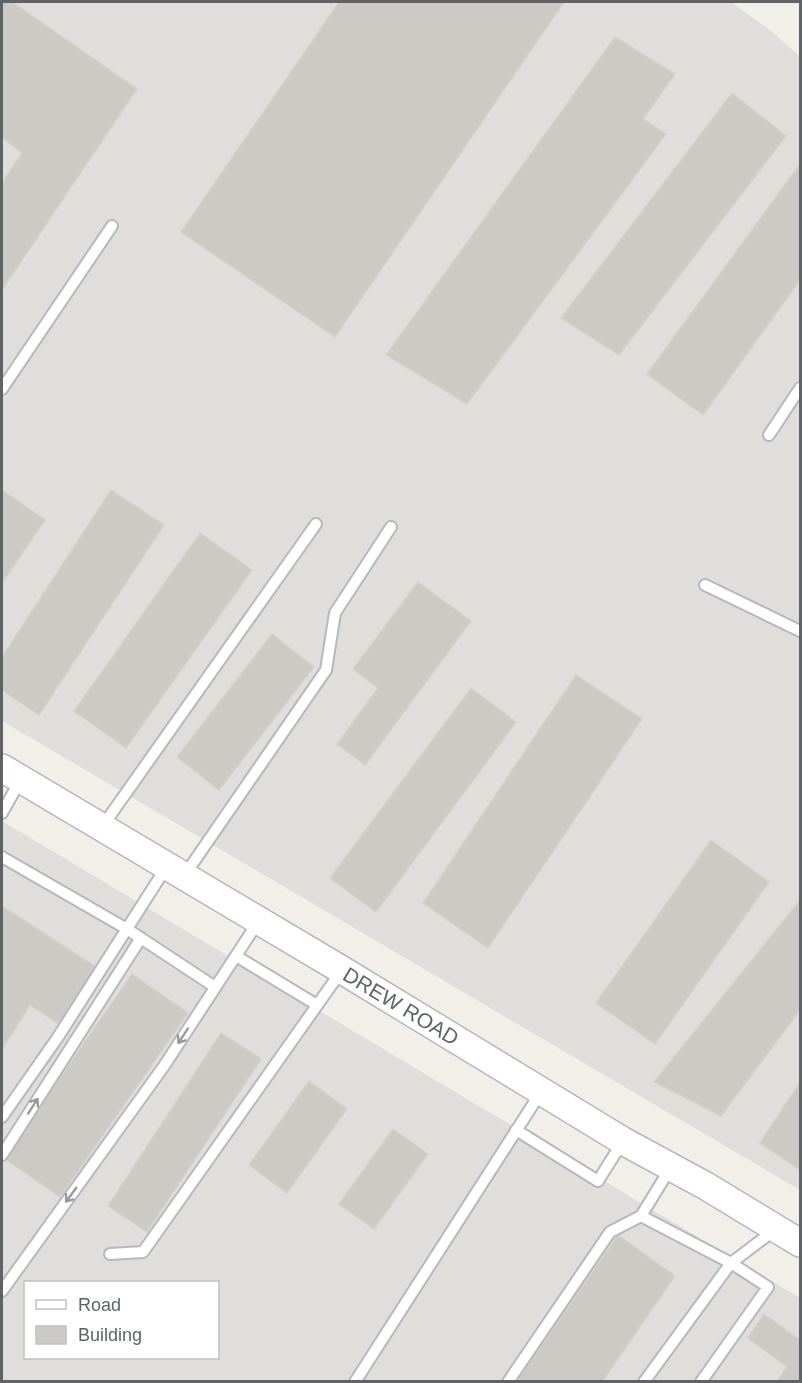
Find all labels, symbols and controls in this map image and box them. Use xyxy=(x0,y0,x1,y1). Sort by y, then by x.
street label: DREW ROAD xyxy=(339,962,463,1050)
one-way arrow xyxy=(177,1028,190,1045)
one-way arrow xyxy=(27,1098,39,1115)
one-way arrow xyxy=(65,1187,77,1203)
legend xyxy=(24,1281,219,1359)
text: Road xyxy=(78,1295,121,1315)
text: Building xyxy=(78,1325,142,1345)

